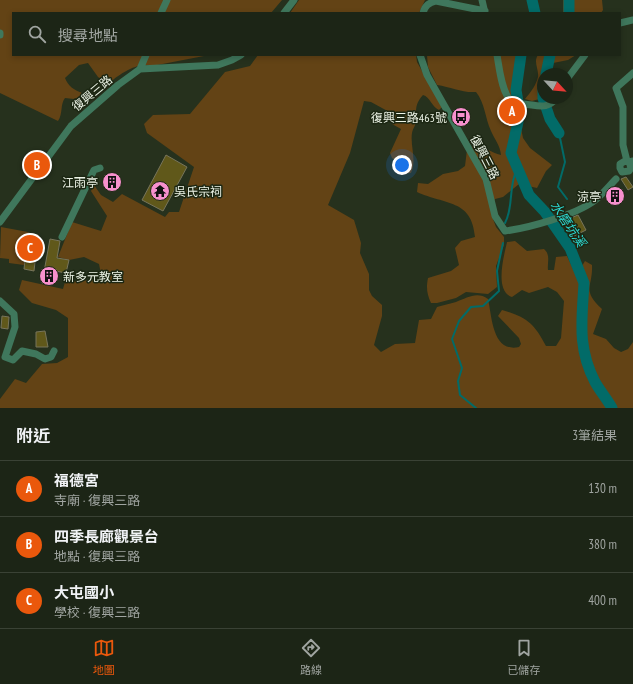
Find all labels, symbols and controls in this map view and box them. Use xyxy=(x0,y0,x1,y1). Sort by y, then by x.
search box xyxy=(12,12,621,56)
icon: search xyxy=(26,23,48,45)
text: 搜尋地點 xyxy=(58,26,118,45)
north arrow xyxy=(537,68,573,104)
street label: 復興三路 xyxy=(69,72,115,114)
pin: A xyxy=(499,96,525,126)
bus stop icon: 復興三路463號 xyxy=(450,106,472,128)
place label: 復興三路463號 xyxy=(371,110,447,125)
street label: 復興三路 xyxy=(467,132,503,182)
pin: B xyxy=(24,150,50,180)
your location xyxy=(392,155,412,175)
building icon: 江雨亭 xyxy=(101,171,123,193)
place label: 江雨亭 xyxy=(62,175,98,190)
temple icon: 吳氏宗祠 xyxy=(149,180,171,202)
place label: 吳氏宗祠 xyxy=(174,184,222,199)
building icon: 涼亭 xyxy=(604,185,626,207)
place label: 涼亭 xyxy=(577,189,601,204)
water label: 水磨坑溪 xyxy=(546,198,591,252)
pin: C xyxy=(17,233,43,263)
building icon: 新多元教室 xyxy=(38,265,60,287)
place label: 新多元教室 xyxy=(63,269,123,284)
text: 附近 xyxy=(16,425,50,447)
text: 3筆結果 xyxy=(572,427,617,444)
text: 福德宮 xyxy=(54,471,99,490)
text: A xyxy=(26,480,32,497)
text: 130 m xyxy=(588,480,617,497)
text: 寺廟 · 復興三路 xyxy=(54,492,140,509)
text: 四季長廊觀景台 xyxy=(54,527,159,546)
text: B xyxy=(26,536,32,553)
text: 380 m xyxy=(588,536,617,553)
text: 地點 · 復興三路 xyxy=(54,548,140,565)
text: 大屯國小 xyxy=(54,583,114,602)
text: C xyxy=(26,592,32,609)
text: 400 m xyxy=(588,592,617,609)
text: 學校 · 復興三路 xyxy=(54,604,140,621)
tab: 地圖 xyxy=(93,637,115,677)
tab: 路線 xyxy=(300,637,322,677)
tab: 已儲存 xyxy=(507,637,540,677)

